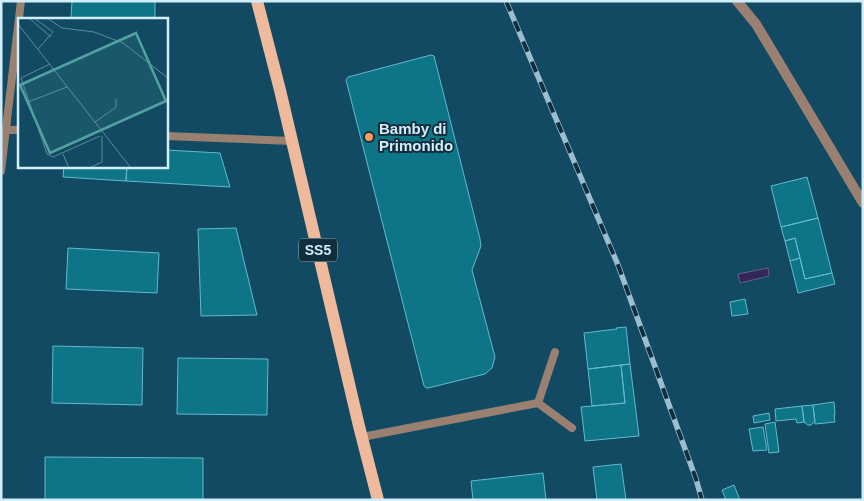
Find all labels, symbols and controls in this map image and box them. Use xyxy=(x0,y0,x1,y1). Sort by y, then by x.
inset map xyxy=(18,18,168,168)
place label: Bamby di Primonido xyxy=(379,120,453,154)
marker: Bamby di Primonido xyxy=(363,131,375,143)
road number: SS5 xyxy=(299,238,337,262)

